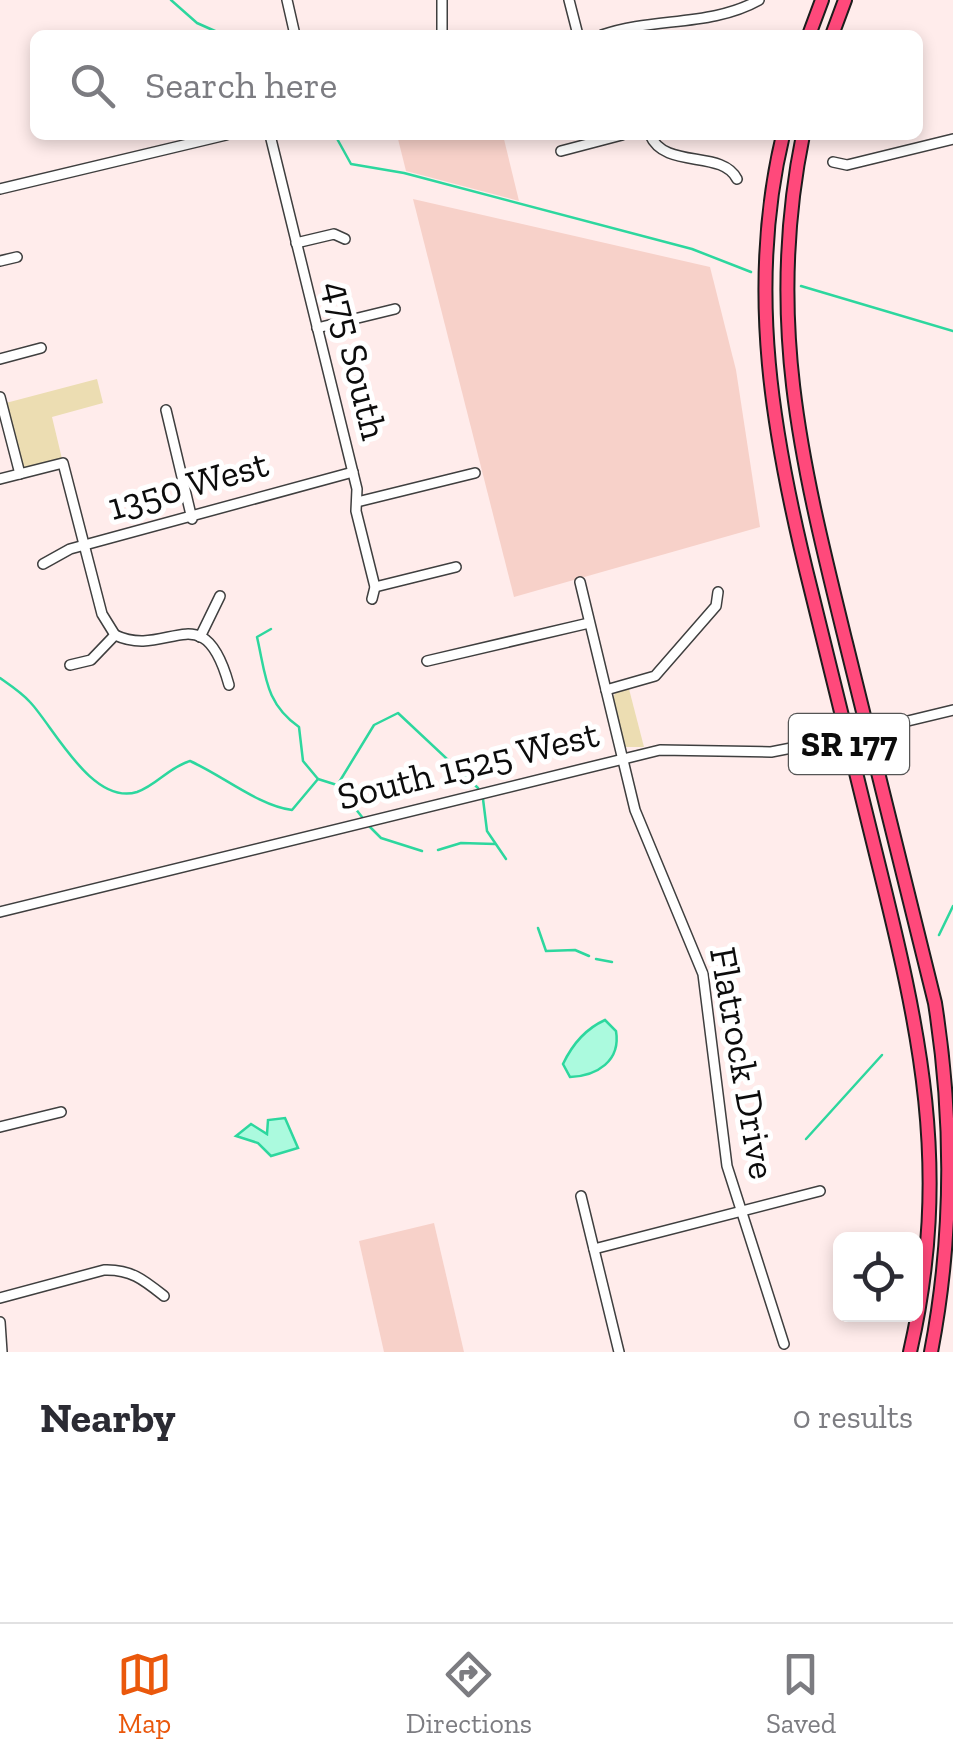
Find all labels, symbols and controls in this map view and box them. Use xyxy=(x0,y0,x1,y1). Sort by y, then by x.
search box xyxy=(30,30,923,140)
icon: search xyxy=(65,58,120,113)
text: Search here xyxy=(145,62,337,108)
street label: 475 South xyxy=(314,276,398,444)
street label: 1350 West xyxy=(103,440,273,530)
street label: South 1525 West xyxy=(333,710,603,820)
road number: SR 177 xyxy=(789,714,909,774)
street label: Flatrock Drive xyxy=(700,943,786,1183)
map controls xyxy=(833,1232,923,1322)
button: locate xyxy=(833,1232,923,1322)
text: Nearby xyxy=(40,1392,176,1443)
text: 0 results xyxy=(792,1398,913,1436)
tab: Map xyxy=(117,1647,172,1740)
tab: Directions xyxy=(406,1647,532,1740)
tab: Saved xyxy=(766,1647,836,1740)

